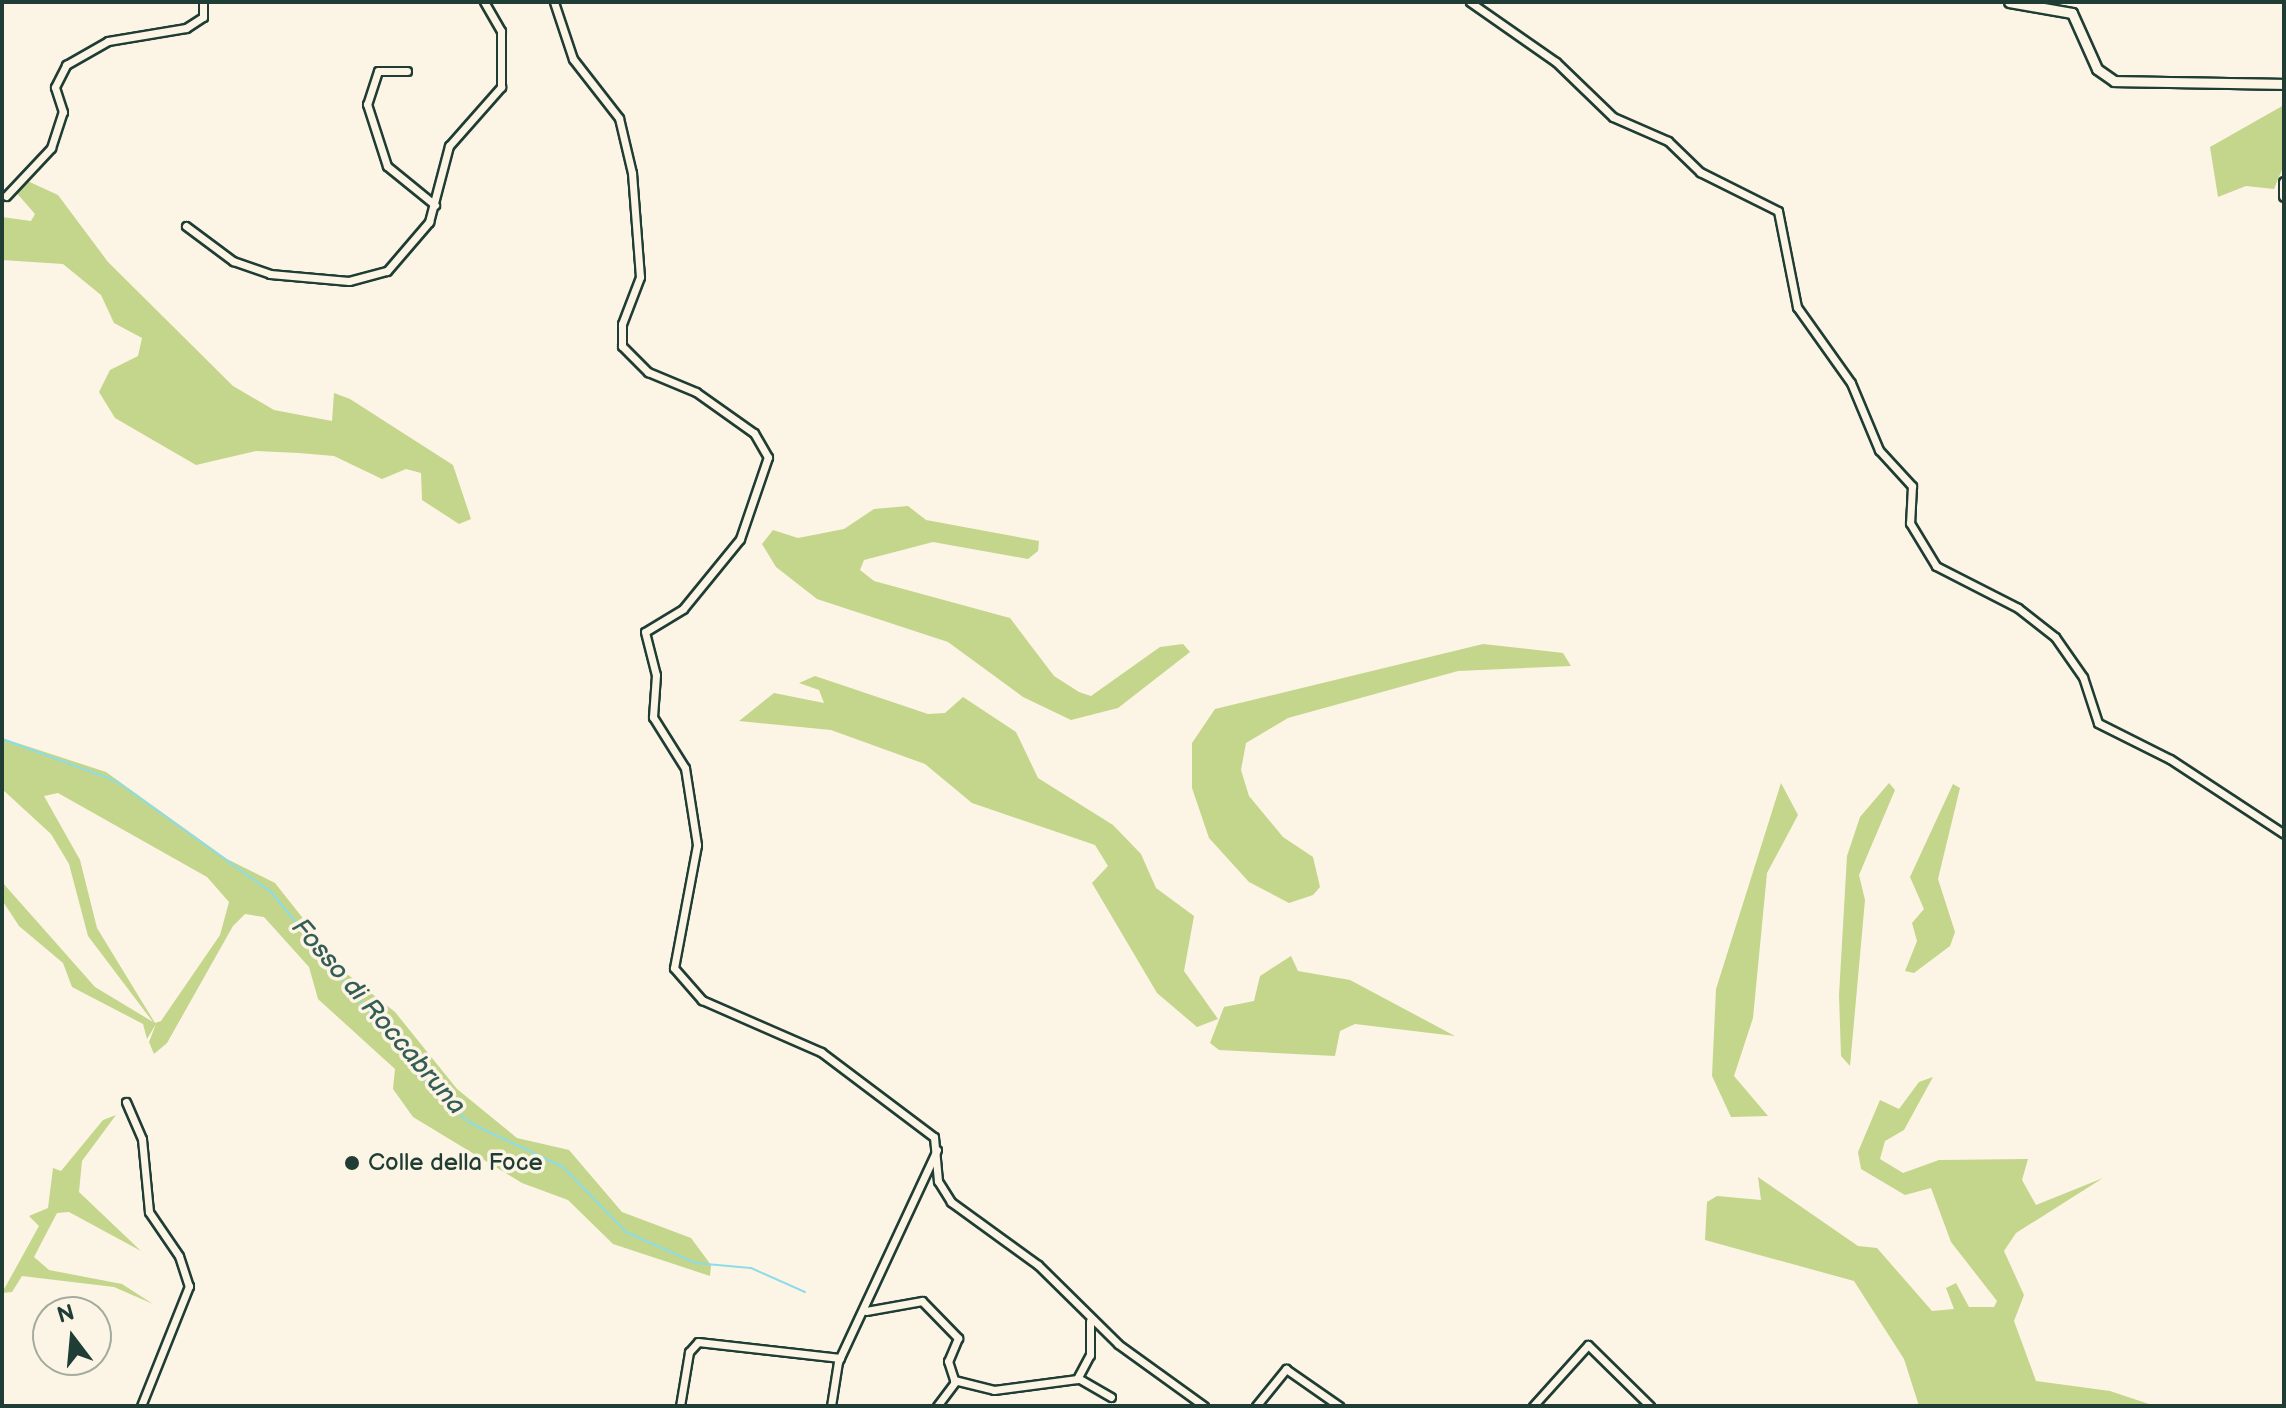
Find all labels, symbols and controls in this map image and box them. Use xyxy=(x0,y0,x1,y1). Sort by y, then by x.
water label: Fosso di Roccabruna xyxy=(284,913,472,1121)
place label: Colle della Foce xyxy=(368,1149,543,1177)
marker: Colle della Foce xyxy=(343,1154,361,1172)
north arrow xyxy=(32,1296,112,1376)
text: N xyxy=(54,1299,77,1330)

